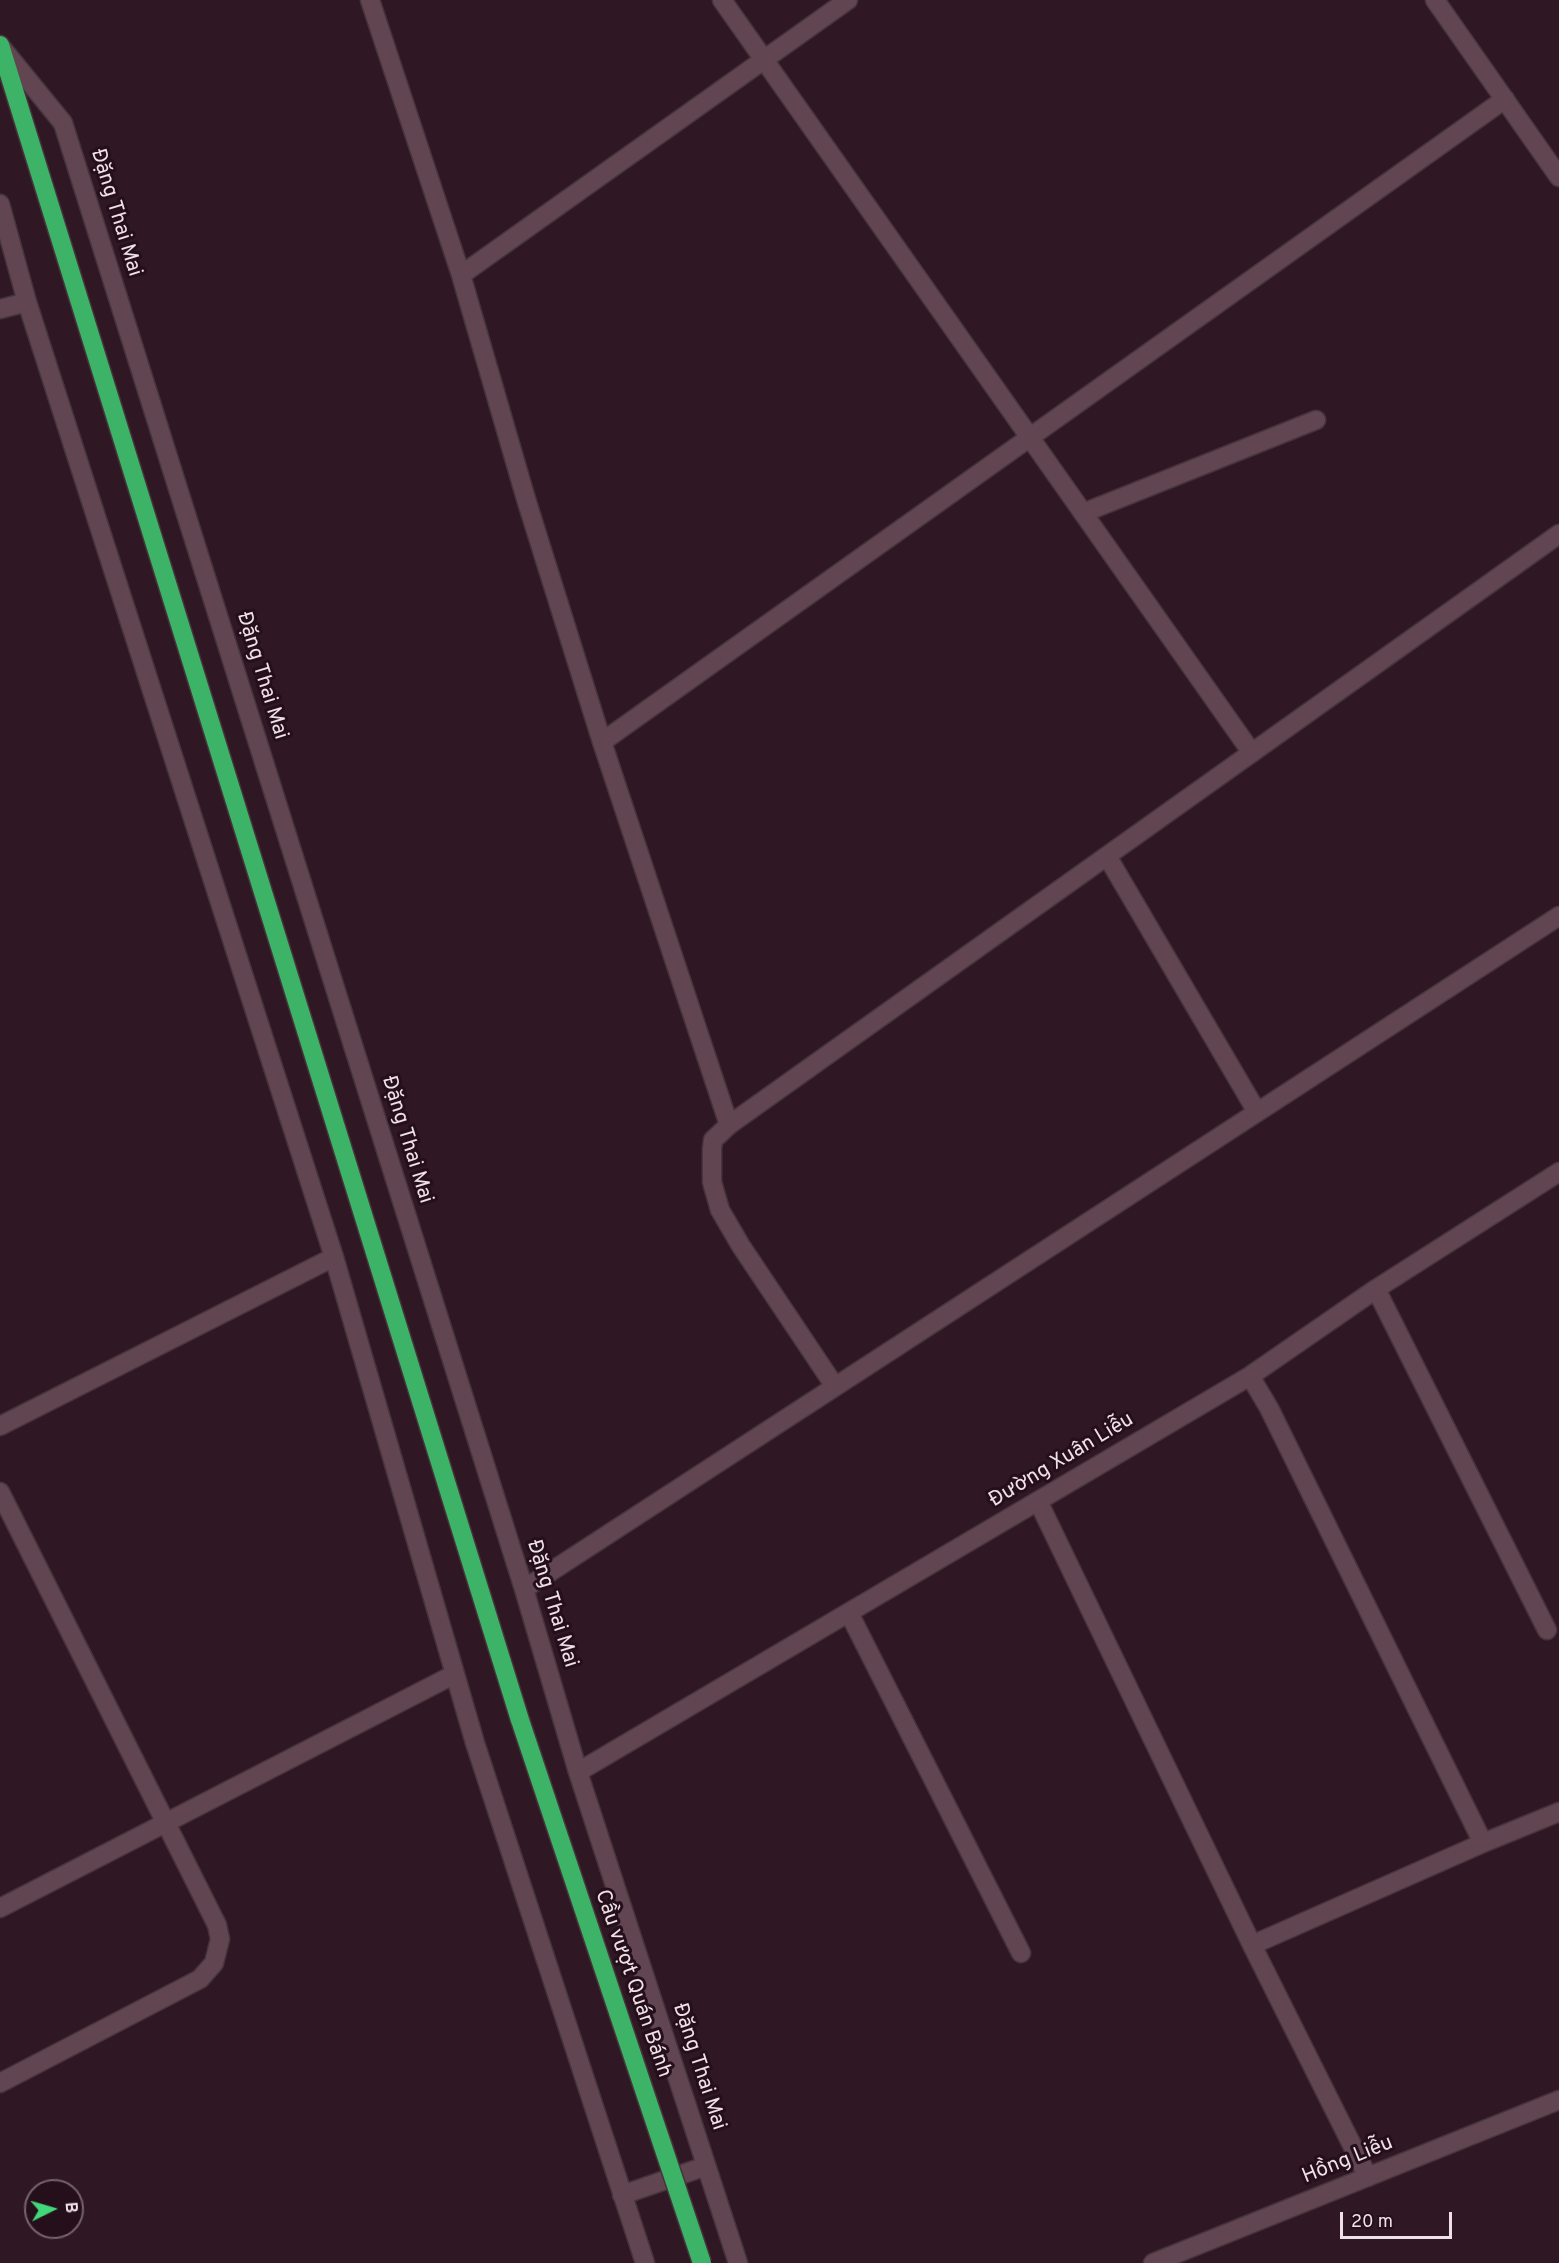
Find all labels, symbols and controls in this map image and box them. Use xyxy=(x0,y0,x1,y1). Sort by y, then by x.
street label: Đặng Thai Mai xyxy=(84,146,146,280)
street label: Đặng Thai Mai xyxy=(230,609,292,743)
street label: Đặng Thai Mai xyxy=(375,1073,437,1207)
street label: Đường Xuân Liễu xyxy=(985,1408,1139,1514)
street label: Đặng Thai Mai xyxy=(520,1537,582,1671)
street label: Cầu vượt Quán Bánh xyxy=(588,1887,676,2081)
street label: Đặng Thai Mai xyxy=(666,2000,730,2134)
street label: Hồng Liễu xyxy=(1299,2131,1397,2191)
north arrow xyxy=(24,2179,84,2239)
scale bar xyxy=(1343,2200,1456,2238)
text: B xyxy=(59,2201,80,2214)
text: 20 m xyxy=(1351,2211,1393,2234)

